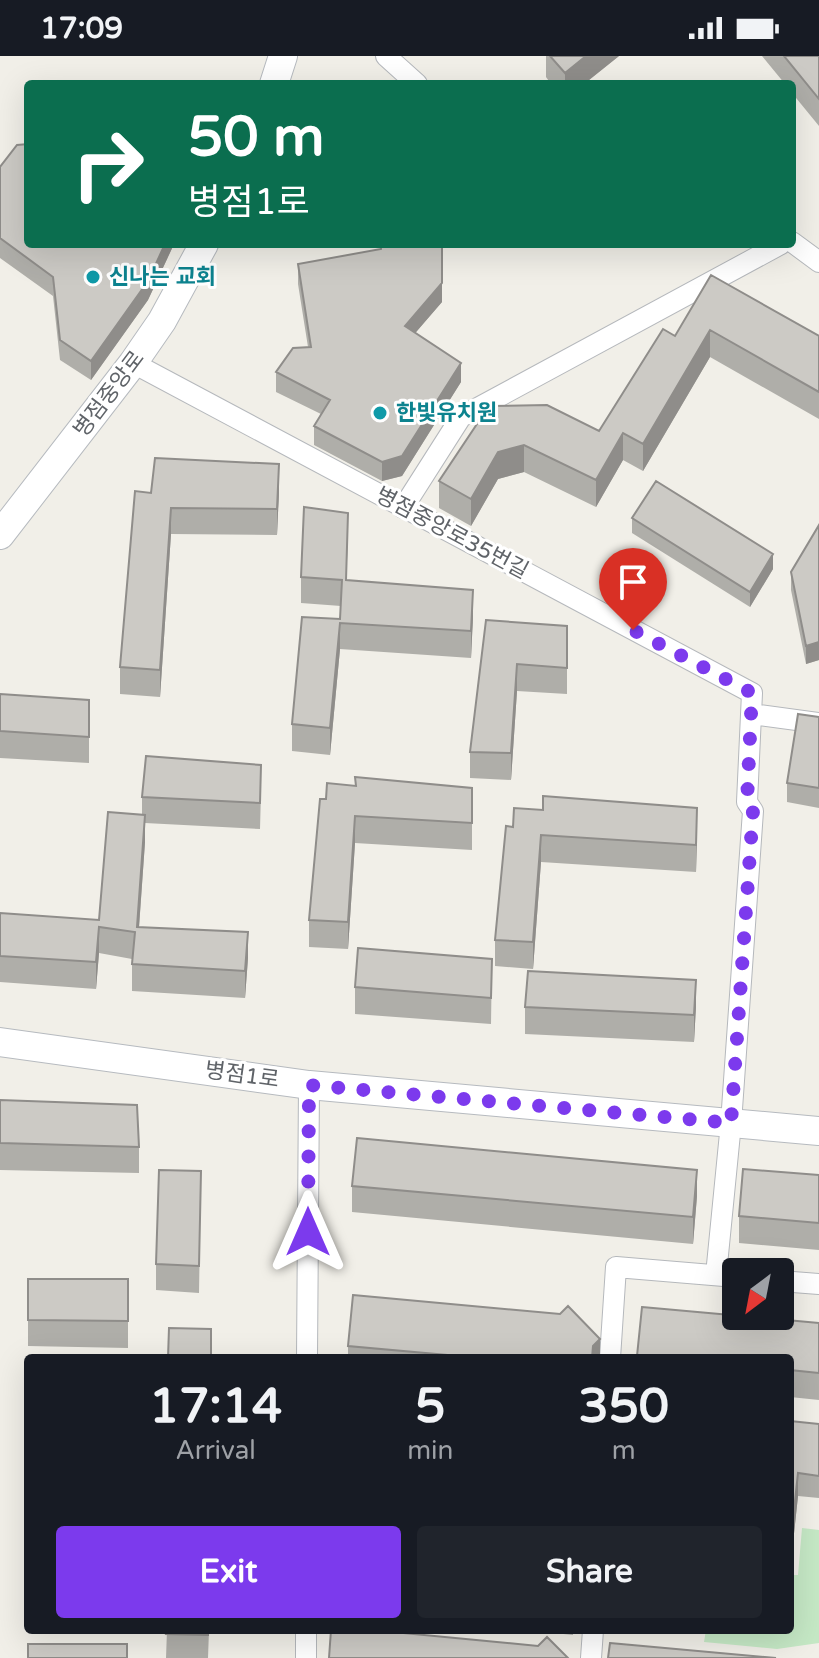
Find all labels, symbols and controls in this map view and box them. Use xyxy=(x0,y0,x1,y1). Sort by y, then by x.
text: 17:09 xyxy=(40,10,123,47)
text: 50 m xyxy=(188,104,324,171)
icon: right xyxy=(56,112,160,216)
text: 병점1로 xyxy=(188,181,310,224)
place label: 신나는 교회 xyxy=(109,264,216,290)
marker: 신나는 교회 xyxy=(84,268,102,286)
street label: 병점중앙로 xyxy=(68,346,150,442)
place label: 한빛유치원 xyxy=(396,400,497,426)
marker: 한빛유치원 xyxy=(371,404,389,422)
street label: 병점중앙로35번길 xyxy=(371,482,533,584)
pin xyxy=(599,548,667,630)
icon: arrive xyxy=(611,560,655,604)
street label: 병점1로 xyxy=(203,1057,281,1093)
position arrow xyxy=(266,1190,350,1274)
north arrow xyxy=(722,1258,794,1330)
map controls xyxy=(722,1258,794,1330)
text: 17:14 xyxy=(149,1378,282,1436)
text: 5 xyxy=(415,1378,445,1436)
text: 350 xyxy=(578,1378,669,1436)
text: Arrival xyxy=(175,1435,256,1466)
text: min xyxy=(407,1435,453,1466)
text: m xyxy=(612,1435,636,1466)
button: Exit xyxy=(56,1526,401,1618)
button: Share xyxy=(417,1526,762,1618)

